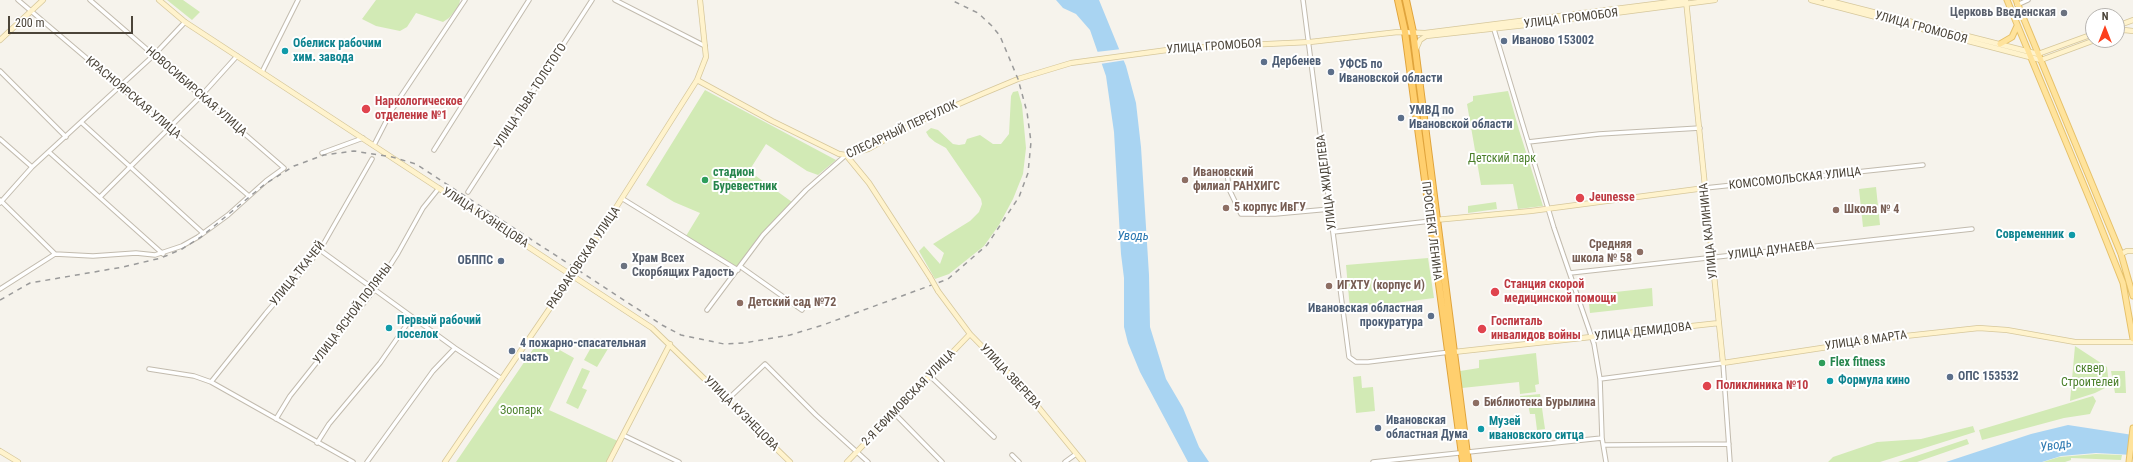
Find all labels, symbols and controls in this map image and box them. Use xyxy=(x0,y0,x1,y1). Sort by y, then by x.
street label: УЛИЦА ГРОМОБОЯ xyxy=(1523,6,1619,32)
place label: Церковь Введенская xyxy=(1950,6,2056,20)
scale bar xyxy=(10,8,135,34)
marker: Церковь Введенская xyxy=(2059,8,2069,18)
north arrow xyxy=(2085,8,2125,48)
street label: УЛИЦА ГРОМОБОЯ xyxy=(1873,9,1969,47)
text: N xyxy=(2102,10,2108,23)
text: 200 m xyxy=(15,16,45,30)
place label: Иваново 153002 xyxy=(1512,34,1594,48)
marker: Иваново 153002 xyxy=(1499,36,1509,46)
place label: Обелиск рабочим хим. завода xyxy=(293,37,382,65)
street label: УЛИЦА ГРОМОБОЯ xyxy=(1166,37,1262,57)
street label: УЛИЦА ЛЬВА ТОЛСТОГО xyxy=(492,41,570,151)
street label: НОВОСИБИРСКАЯ УЛИЦА xyxy=(143,44,249,140)
marker: Обелиск рабочим хим. завода xyxy=(280,46,290,56)
street label: КРАСНОЯРСКАЯ УЛИЦА xyxy=(82,54,184,142)
place label: Дербенев xyxy=(1272,55,1321,69)
marker: Дербенев xyxy=(1259,57,1269,67)
place label: УФСБ по Ивановской области xyxy=(1339,58,1442,86)
marker: УФСБ по Ивановской области xyxy=(1326,67,1336,77)
place label: Наркологическое отделение №1 xyxy=(375,95,463,123)
street label: СЛЕСАРНЫЙ ПЕРЕУЛОК xyxy=(844,98,960,162)
marker: Наркологическое отделение №1 xyxy=(360,103,372,115)
place label: УМВД по Ивановской области xyxy=(1409,104,1512,132)
marker: УМВД по Ивановской области xyxy=(1396,113,1406,123)
street label: УЛИЦА ЖИДЕЛЕВА xyxy=(1314,133,1340,231)
park label: Детский парк xyxy=(1468,152,1536,166)
street label: КОМСОМОЛЬСКАЯ УЛИЦА xyxy=(1728,165,1862,193)
place label: стадион Буревестник xyxy=(713,166,777,194)
place label: Ивановский филиал РАНХИГС xyxy=(1193,166,1280,194)
marker: стадион Буревестник xyxy=(700,175,710,185)
marker: Ивановский филиал РАНХИГС xyxy=(1180,175,1190,185)
street label: ПРОСПЕКТ ЛЕНИНА xyxy=(1418,181,1444,281)
street label: УЛИЦА КАЛИНИНА xyxy=(1697,182,1721,280)
street label: УЛИЦА КУЗНЕЦОВА xyxy=(439,185,531,251)
place label: Jeunesse xyxy=(1589,191,1635,205)
marker: Jeunesse xyxy=(1574,192,1586,204)
place label: 5 корпус ИвГУ xyxy=(1234,201,1306,215)
marker: 5 корпус ИвГУ xyxy=(1221,203,1231,213)
place label: Школа № 4 xyxy=(1844,203,1899,217)
street label: РАБФАКОВСКАЯ УЛИЦА xyxy=(544,204,624,312)
marker: Школа № 4 xyxy=(1831,205,1841,215)
place label: Современник xyxy=(1996,228,2064,242)
water label: Уводь xyxy=(1117,229,1149,245)
marker: Современник xyxy=(2067,230,2077,240)
place label: Средняя школа № 58 xyxy=(1572,238,1632,266)
street label: УЛИЦА ТКАЧЕЙ xyxy=(268,239,328,309)
street label: УЛИЦА ДУНАЕВА xyxy=(1727,239,1815,263)
marker: Средняя школа № 58 xyxy=(1635,247,1645,257)
place label: Храм Всех Скорбящих Радость xyxy=(632,252,734,280)
place label: ОБППС xyxy=(458,254,493,268)
marker: ОБППС xyxy=(496,256,506,266)
street label: УЛИЦА ЯСНОЙ ПОЛЯНЫ xyxy=(311,261,395,367)
marker: Храм Всех Скорбящих Радость xyxy=(619,261,629,271)
place label: Станция скорой медицинской помощи xyxy=(1504,278,1616,306)
place label: ИГХТУ (корпус И) xyxy=(1337,279,1425,293)
marker: ИГХТУ (корпус И) xyxy=(1324,281,1334,291)
marker: Станция скорой медицинской помощи xyxy=(1489,286,1501,298)
place label: Детский сад №72 xyxy=(748,296,836,310)
marker: Детский сад №72 xyxy=(735,298,745,308)
place label: Ивановская областная прокуратура xyxy=(1308,302,1423,330)
marker: Ивановская областная прокуратура xyxy=(1426,311,1436,321)
place label: Первый рабочий поселок xyxy=(397,314,481,342)
place label: Госпиталь инвалидов войны xyxy=(1491,315,1581,343)
street label: УЛИЦА ДЕМИДОВА xyxy=(1594,320,1692,344)
marker: Первый рабочий поселок xyxy=(384,323,394,333)
marker: Госпиталь инвалидов войны xyxy=(1476,323,1488,335)
street label: УЛИЦА 8 МАРТА xyxy=(1824,328,1908,354)
place label: 4 пожарно-спасательная часть xyxy=(520,337,646,365)
street label: УЛИЦА ЗВЕРЕВА xyxy=(976,342,1044,412)
marker: 4 пожарно-спасательная часть xyxy=(507,346,517,356)
street label: 2-Я ЕФИМОВСКАЯ УЛИЦА xyxy=(859,347,959,449)
place label: Flex fitness xyxy=(1830,356,1885,370)
marker: Flex fitness xyxy=(1817,358,1827,368)
park label: сквер Строителей xyxy=(2061,362,2119,390)
place label: ОПС 153532 xyxy=(1958,370,2019,384)
marker: ОПС 153532 xyxy=(1945,372,1955,382)
street label: УЛИЦА КУЗНЕЦОВА xyxy=(701,374,781,454)
place label: Формула кино xyxy=(1838,374,1910,388)
marker: Формула кино xyxy=(1825,376,1835,386)
place label: Поликлиника №10 xyxy=(1716,379,1808,393)
marker: Поликлиника №10 xyxy=(1701,380,1713,392)
place label: Библиотека Бурылина xyxy=(1484,396,1596,410)
marker: Библиотека Бурылина xyxy=(1471,398,1481,408)
park label: Зоопарк xyxy=(500,404,542,418)
place label: Ивановская областная Дума xyxy=(1386,414,1468,442)
place label: Музей ивановского ситца xyxy=(1489,415,1584,443)
marker: Ивановская областная Дума xyxy=(1373,423,1383,433)
marker: Музей ивановского ситца xyxy=(1476,424,1486,434)
water label: Уводь xyxy=(2039,436,2073,456)

